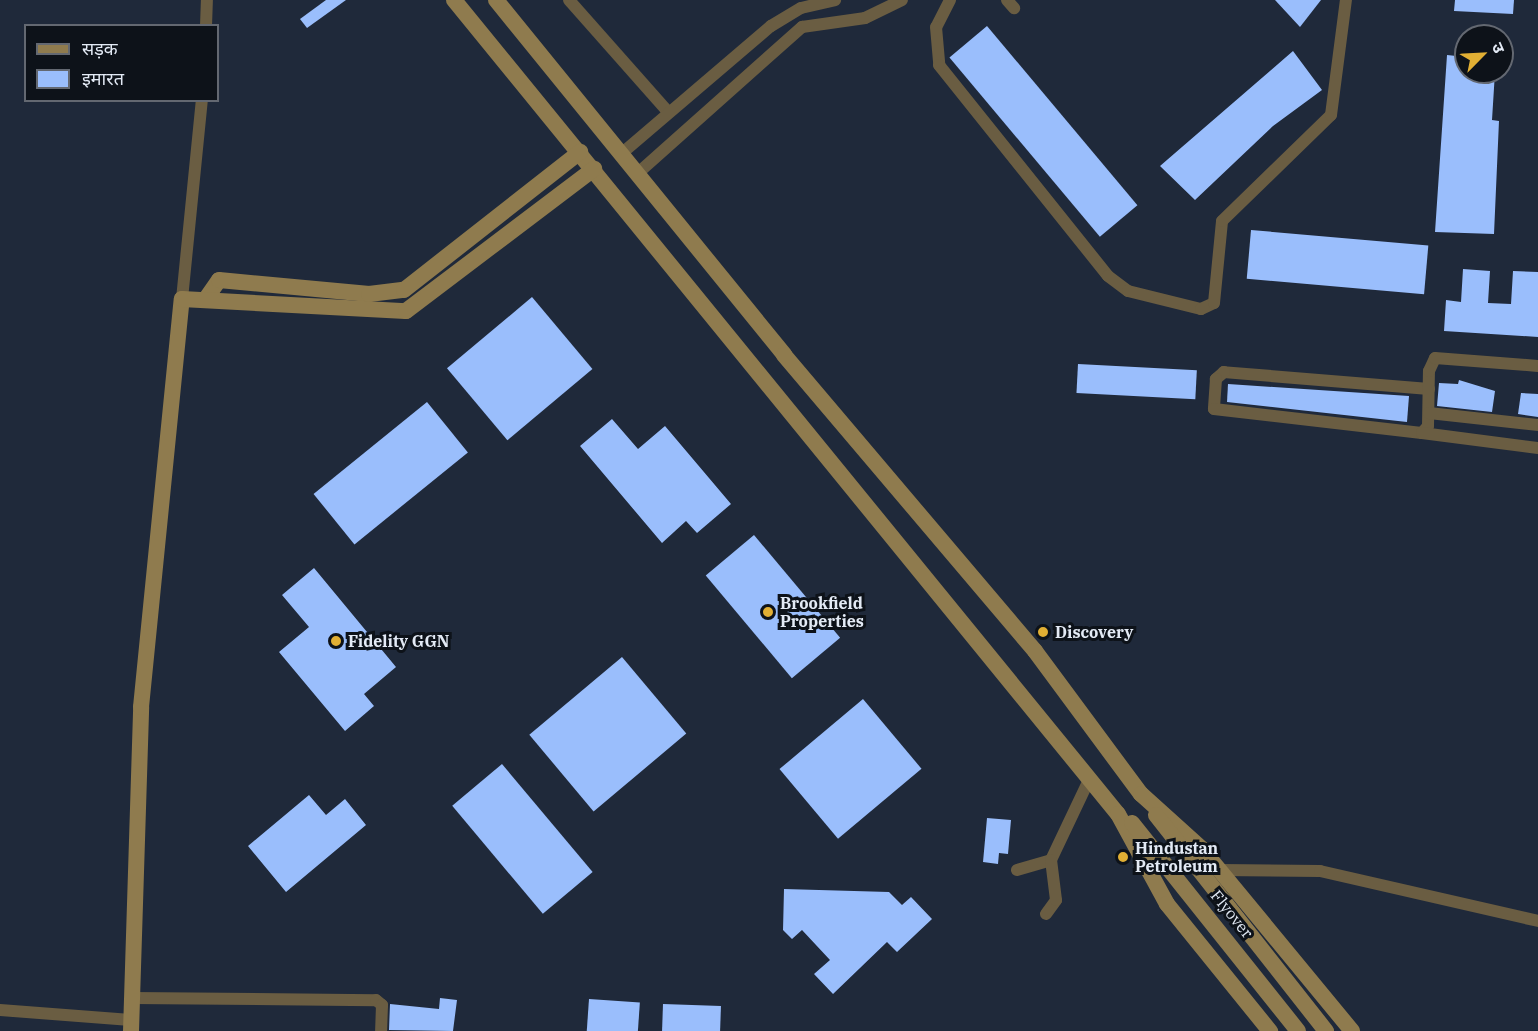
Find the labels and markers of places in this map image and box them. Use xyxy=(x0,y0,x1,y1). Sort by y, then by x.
place label: Brookfield Properties xyxy=(780,593,864,631)
marker: Brookfield Properties xyxy=(761,605,775,619)
place label: Discovery xyxy=(1055,622,1133,642)
marker: Discovery xyxy=(1036,625,1050,639)
place label: Fidelity GGN xyxy=(348,631,449,651)
marker: Fidelity GGN xyxy=(329,634,343,648)
place label: Hindustan Petroleum xyxy=(1135,838,1218,876)
marker: Hindustan Petroleum xyxy=(1116,850,1130,864)

